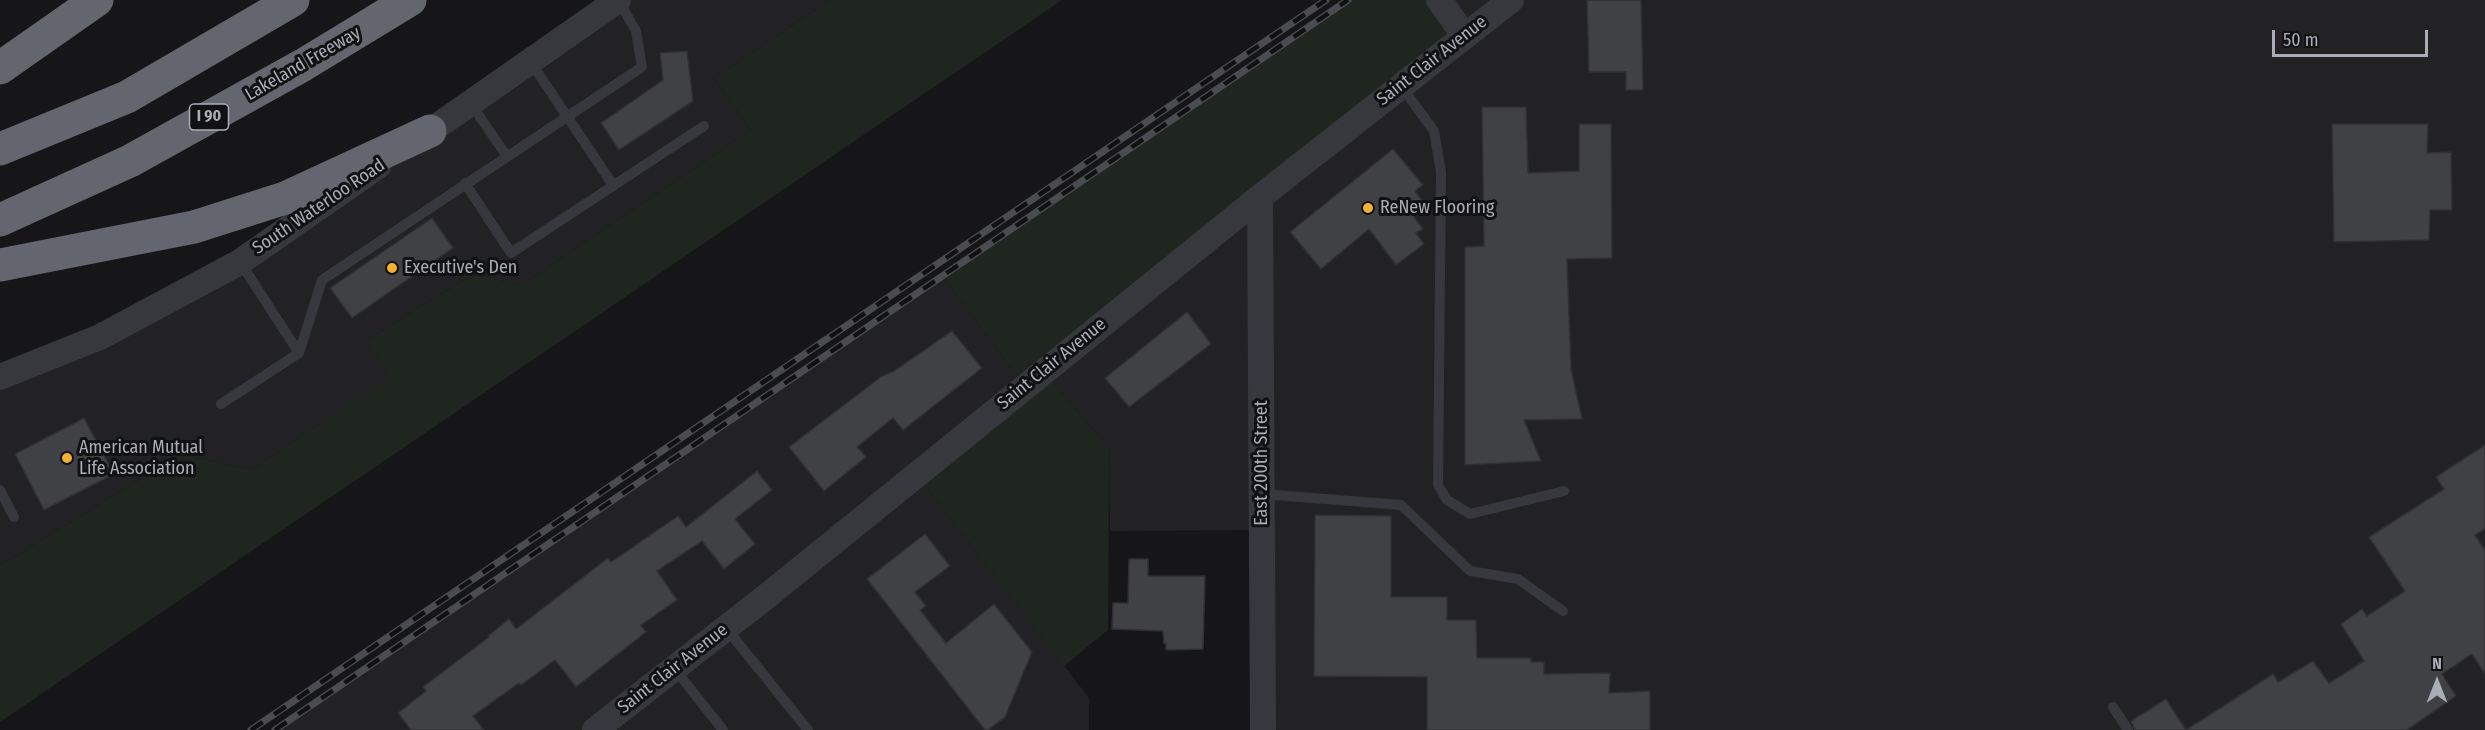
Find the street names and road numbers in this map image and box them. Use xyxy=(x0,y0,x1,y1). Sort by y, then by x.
street label: Saint Clair Avenue xyxy=(1373,11,1491,111)
street label: Lakeland Freeway xyxy=(241,22,365,106)
road number: I 90 xyxy=(190,104,228,130)
street label: South Waterloo Road xyxy=(249,155,389,259)
street label: Saint Clair Avenue xyxy=(993,314,1111,414)
street label: East 200th Street xyxy=(1251,400,1273,526)
street label: Saint Clair Avenue xyxy=(614,619,732,719)

